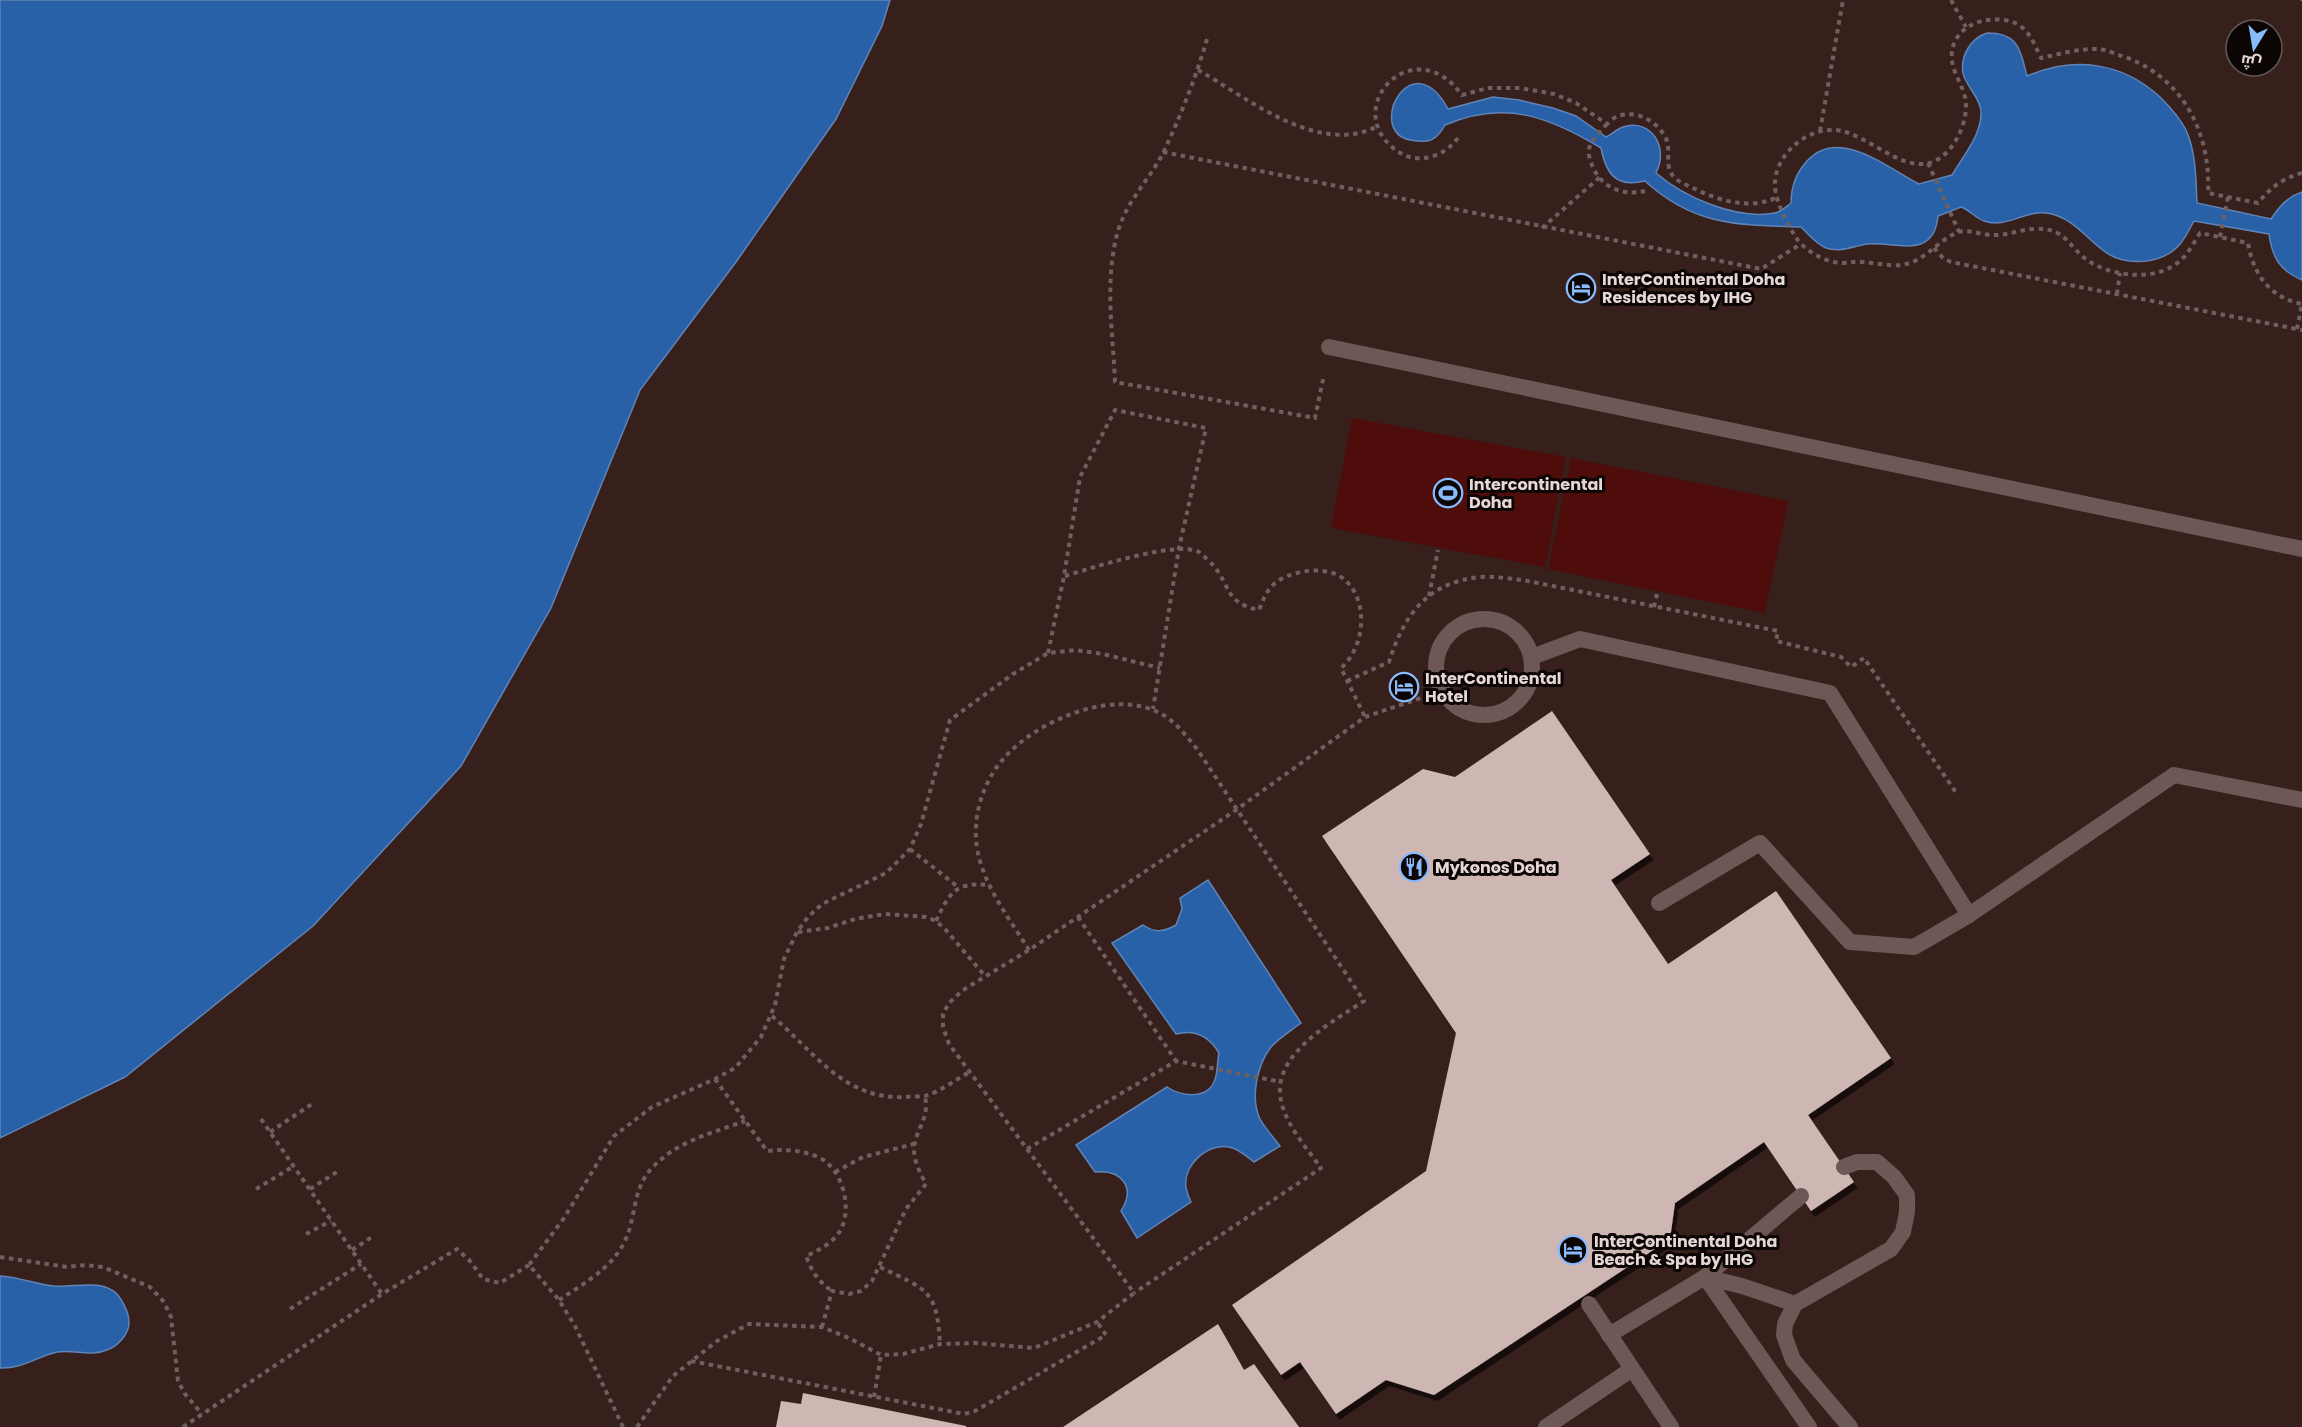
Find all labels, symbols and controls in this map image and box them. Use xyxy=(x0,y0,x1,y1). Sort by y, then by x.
north arrow xyxy=(2224,18,2284,78)
text: ش xyxy=(2239,49,2264,75)
place label: InterContinental Doha Residences by IHG xyxy=(1602,268,1785,309)
hotel icon: InterContinental Doha Residences by IHG xyxy=(1565,272,1597,304)
place label: Intercontinental Doha xyxy=(1469,473,1603,514)
sports icon: Intercontinental Doha xyxy=(1432,477,1464,509)
place label: InterContinental Hotel xyxy=(1425,667,1562,708)
hotel icon: InterContinental Hotel xyxy=(1388,671,1420,703)
restaurant icon: Mykonos Doha xyxy=(1398,851,1430,883)
place label: Mykonos Doha xyxy=(1435,856,1557,879)
place label: InterContinental Doha Beach & Spa by IHG xyxy=(1594,1230,1777,1271)
hotel icon: InterContinental Doha Beach & Spa by IHG xyxy=(1557,1234,1589,1266)

